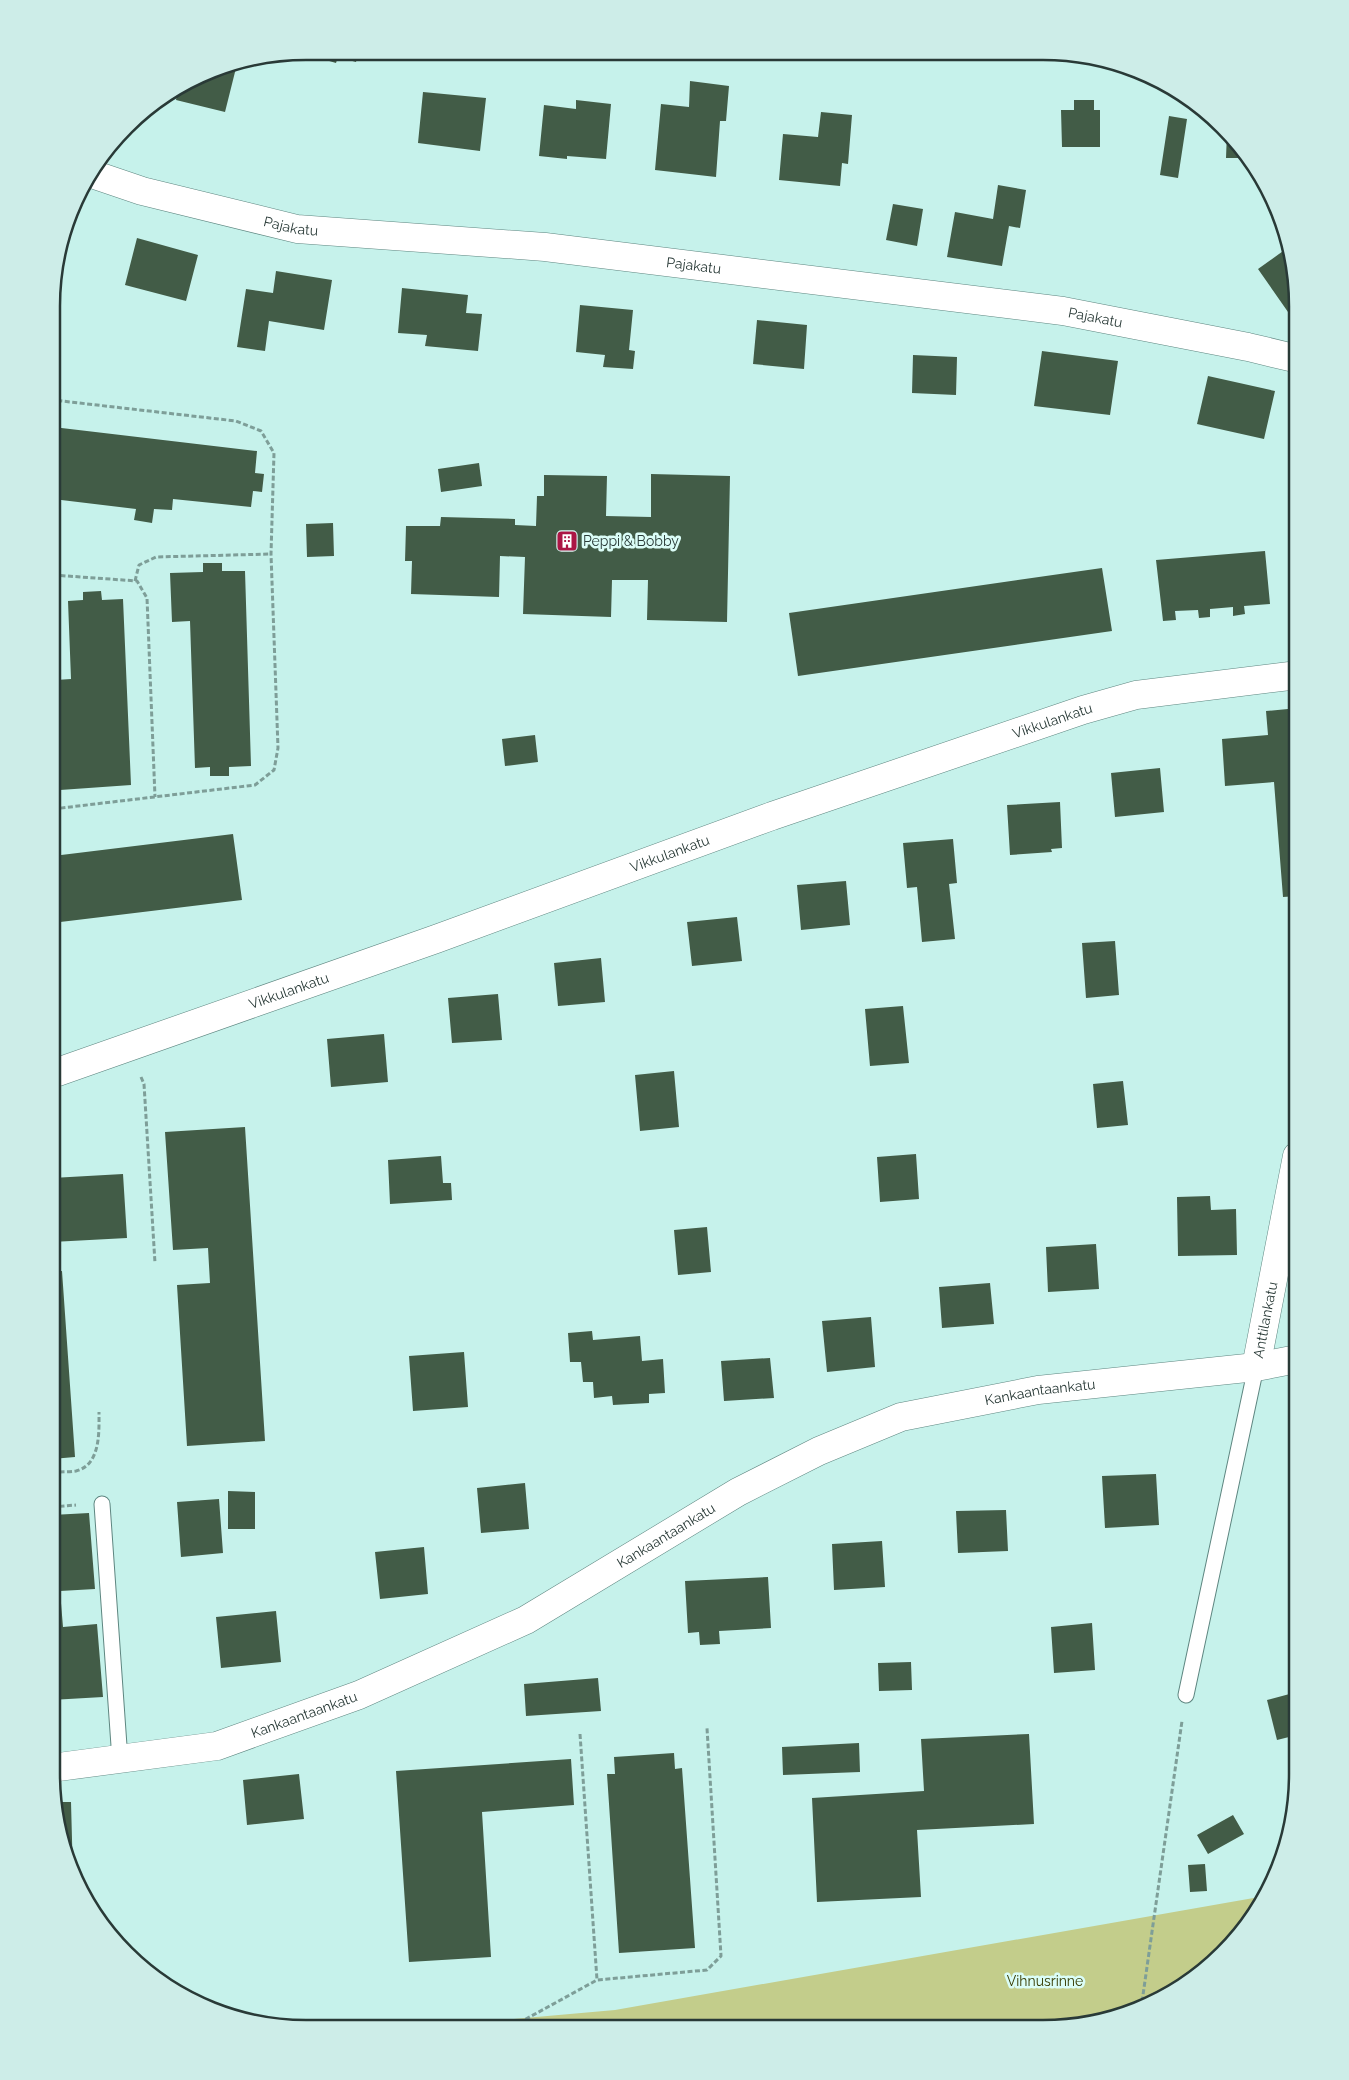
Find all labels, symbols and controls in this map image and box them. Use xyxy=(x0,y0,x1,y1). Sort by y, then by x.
street label: Pajakatu xyxy=(262,213,319,239)
street label: Pajakatu xyxy=(665,254,722,277)
street label: Pajakatu xyxy=(1067,304,1124,330)
building icon: Peppi & Bobby xyxy=(555,529,579,553)
place label: Peppi & Bobby xyxy=(583,533,679,549)
street label: Vikkulankatu xyxy=(1010,700,1094,741)
street label: Vikkulankatu xyxy=(628,832,712,875)
street label: Vikkulankatu xyxy=(247,969,331,1012)
street label: Anttilankatu xyxy=(1250,1280,1280,1360)
street label: Kankaantaankatu xyxy=(983,1376,1096,1408)
street label: Kankaantaankatu xyxy=(614,1500,718,1571)
street label: Kankaantaankatu xyxy=(249,1688,359,1741)
park label: Vihnusrinne xyxy=(1007,1973,1083,1989)

